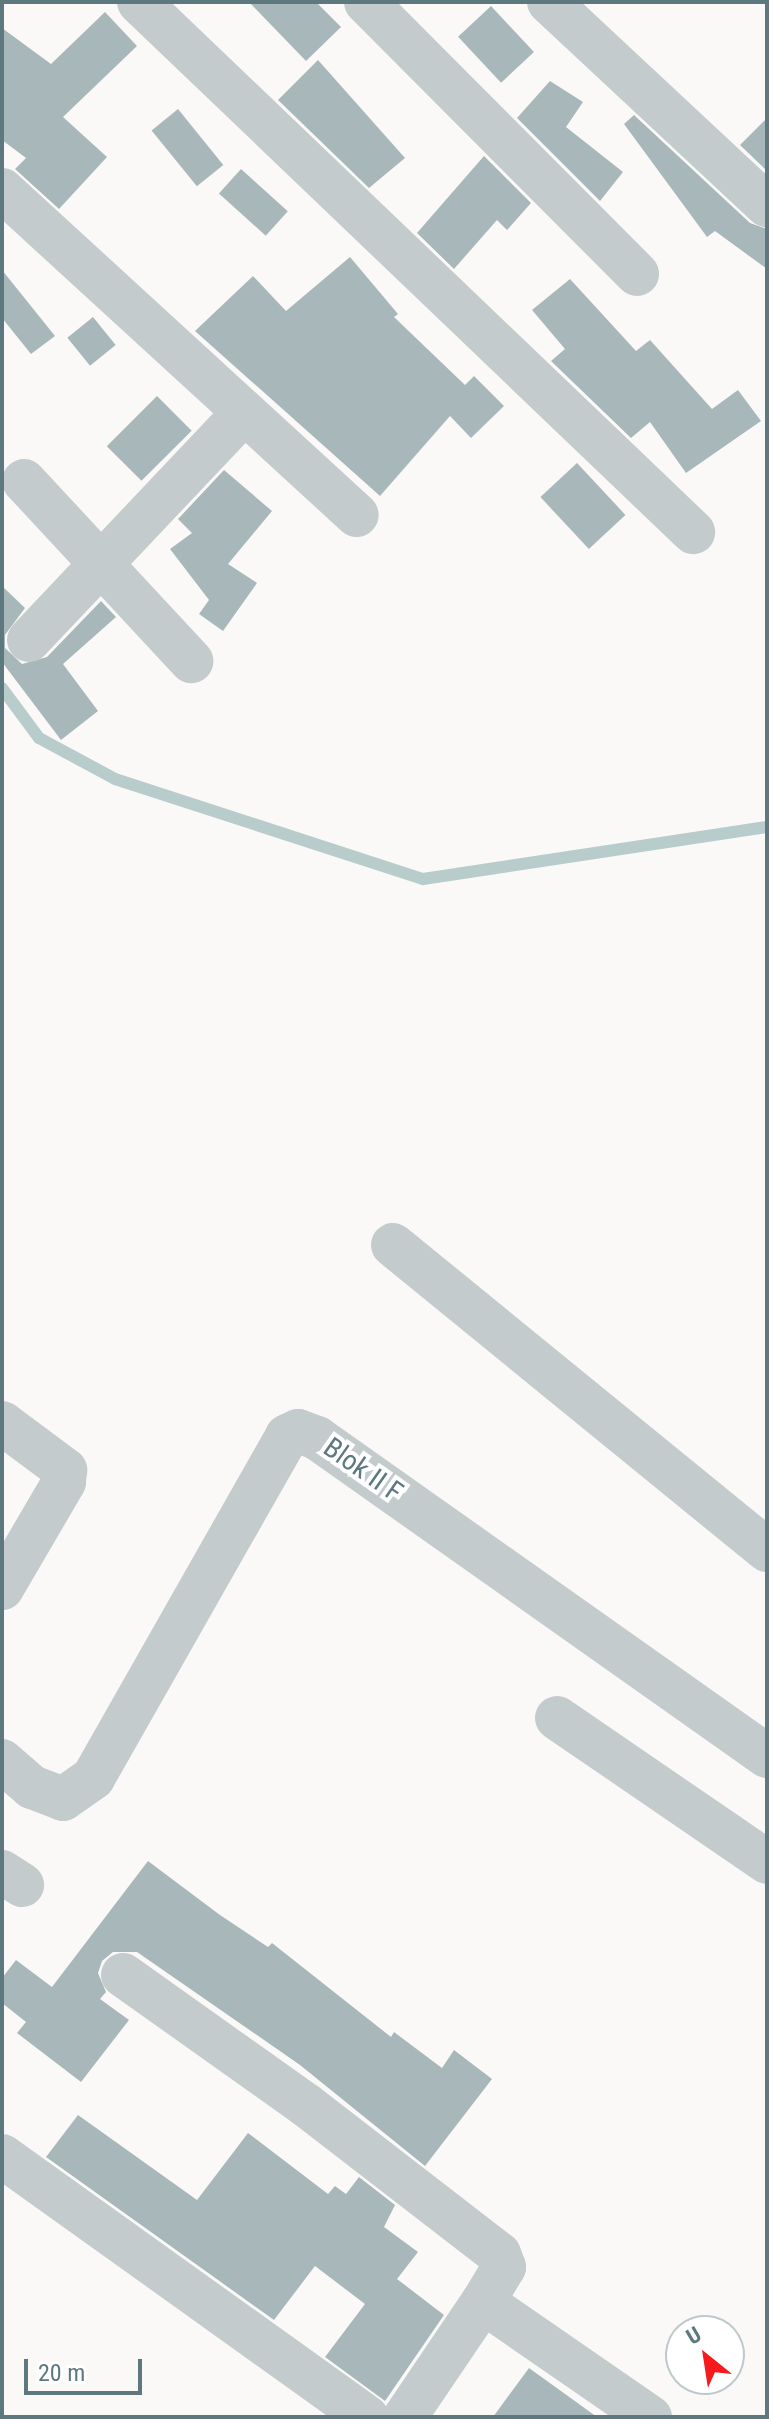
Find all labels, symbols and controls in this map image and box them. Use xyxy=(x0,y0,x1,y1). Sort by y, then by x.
street label: Blok II F xyxy=(317,1431,409,1509)
north arrow xyxy=(665,2315,745,2395)
text: U xyxy=(682,2322,705,2349)
scale bar xyxy=(28,2343,146,2393)
text: 20 m xyxy=(38,2359,85,2387)

